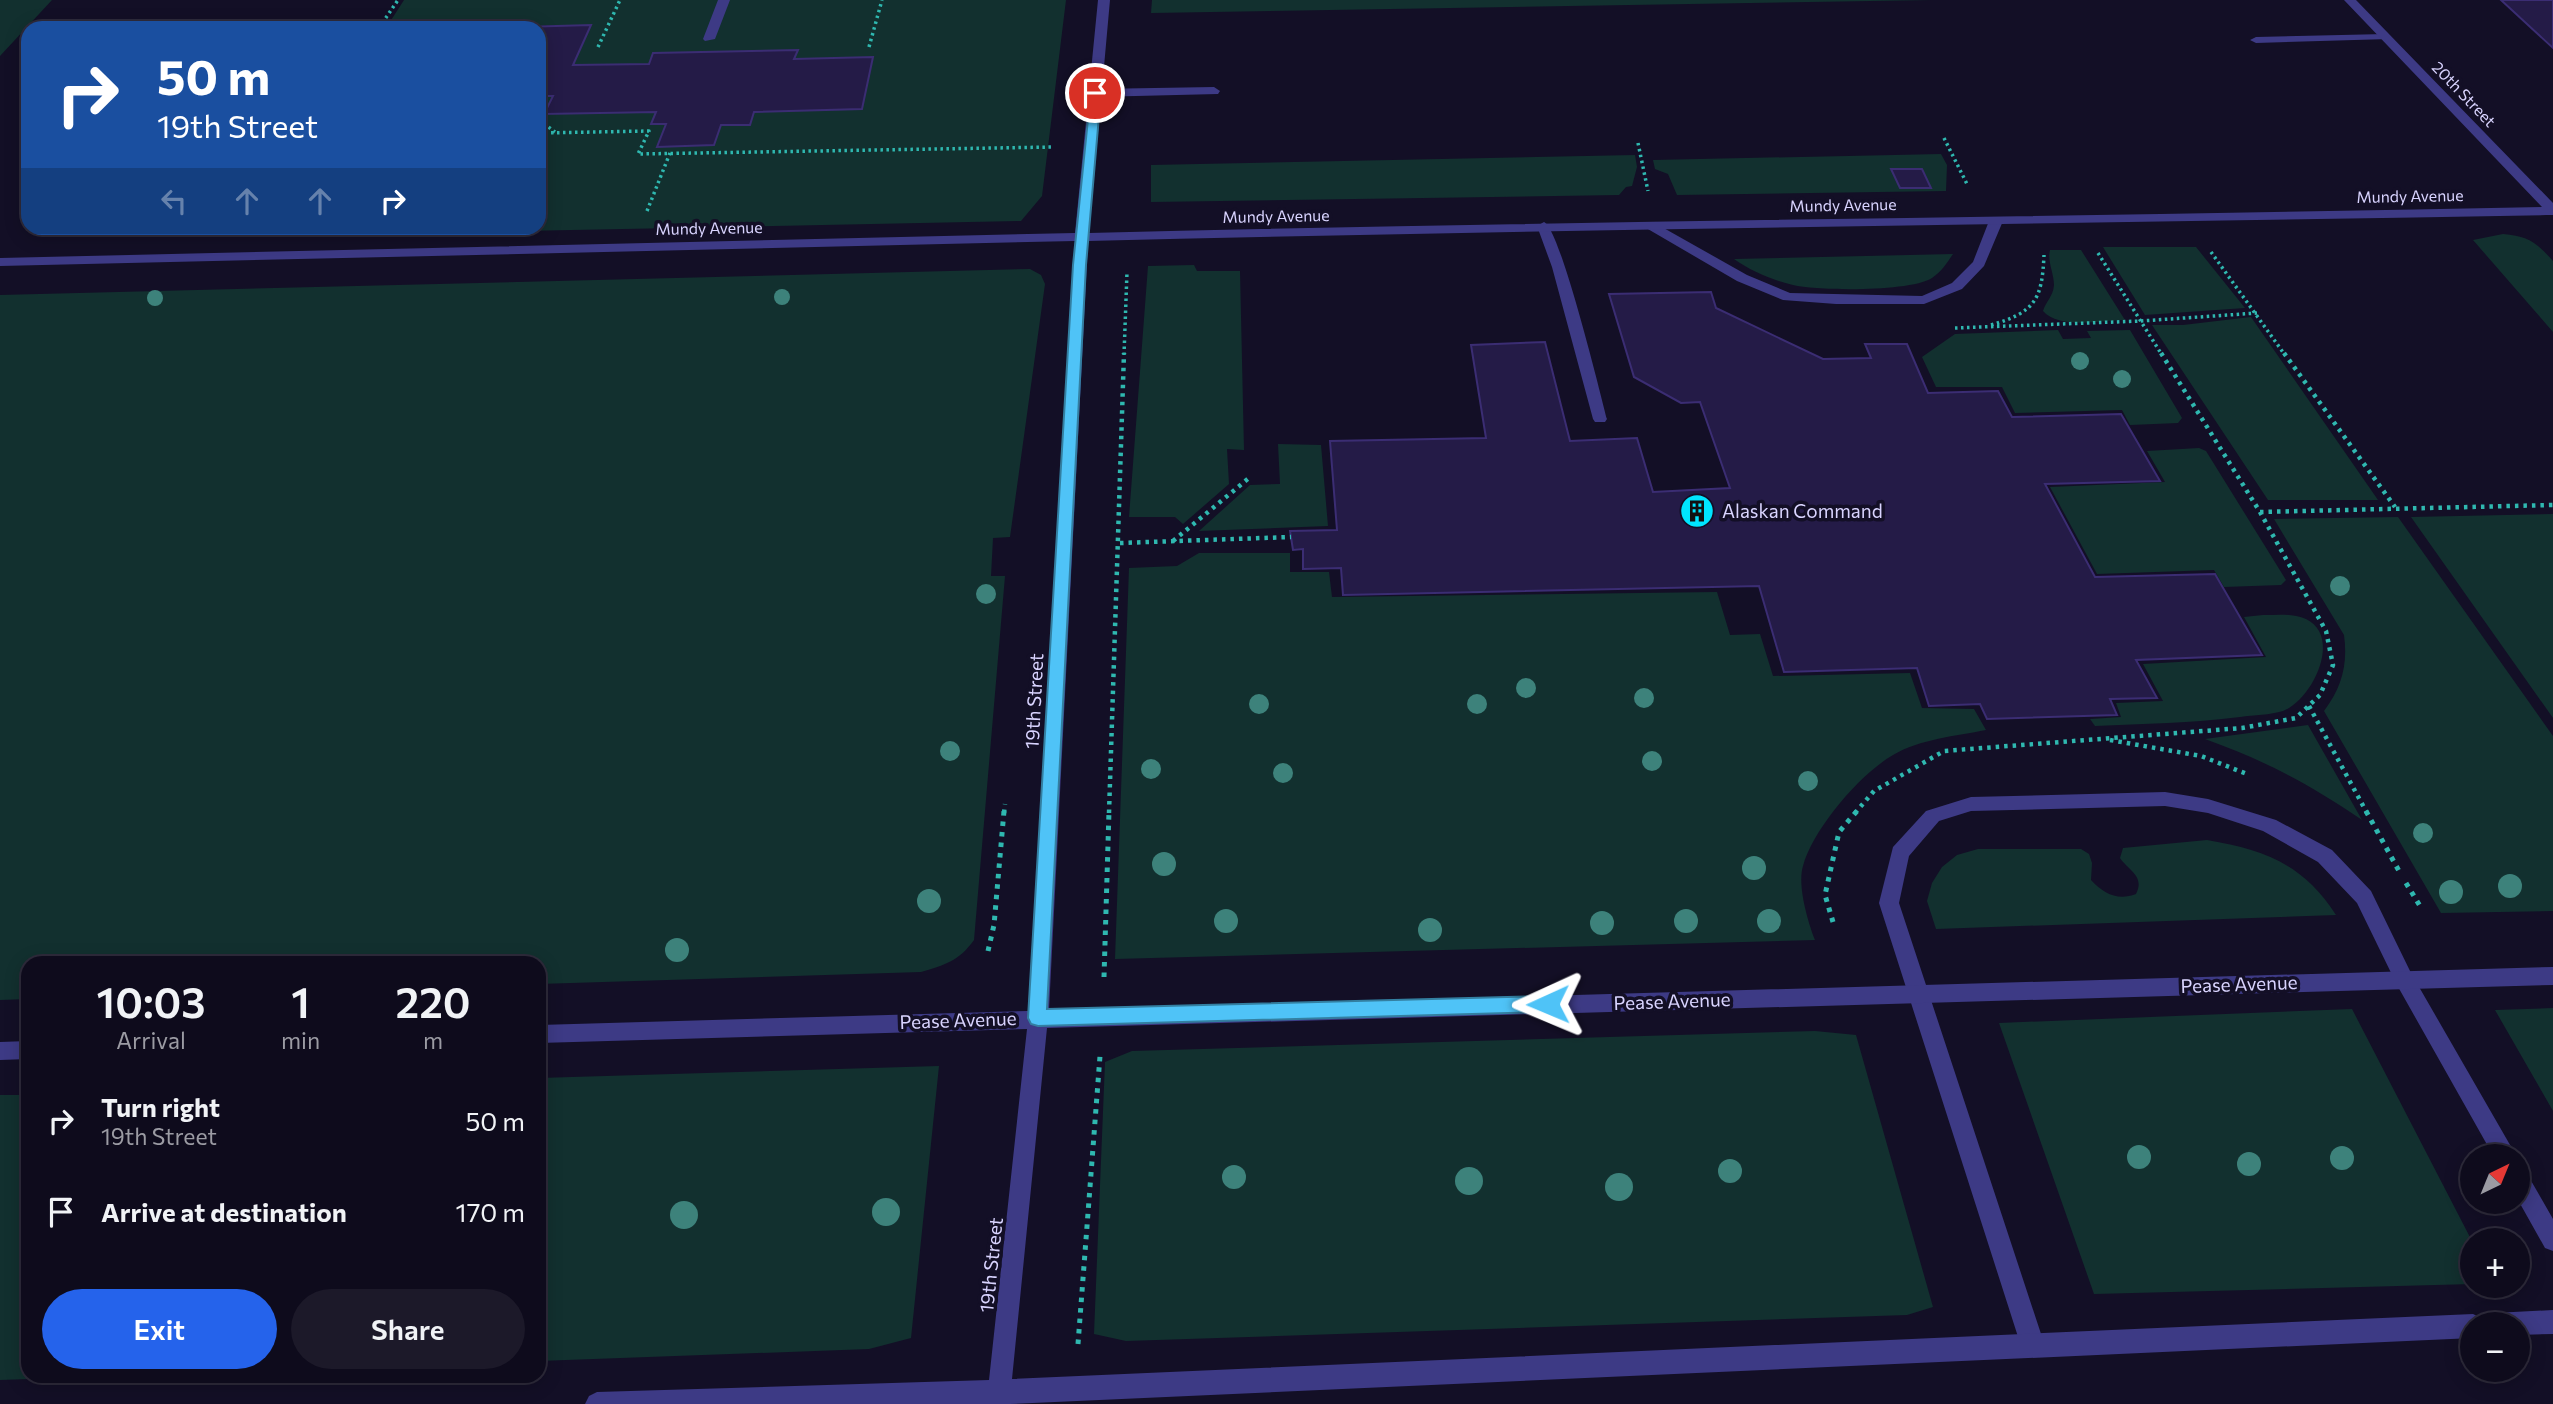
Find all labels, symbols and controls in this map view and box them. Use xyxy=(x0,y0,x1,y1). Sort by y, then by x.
text: 50 m xyxy=(157,45,270,105)
icon: right xyxy=(42,49,133,140)
street label: 20th Street xyxy=(2429,57,2500,131)
pin xyxy=(1065,63,1125,123)
icon: arrive xyxy=(1076,74,1114,112)
text: 19th Street xyxy=(157,105,318,145)
icon: left xyxy=(155,182,193,220)
icon: ahead xyxy=(228,182,266,220)
icon: ahead xyxy=(301,182,339,220)
icon: right xyxy=(374,182,412,220)
street label: Mundy Avenue xyxy=(2356,185,2464,206)
street label: Mundy Avenue xyxy=(1789,194,1897,215)
street label: Mundy Avenue xyxy=(1222,205,1330,226)
street label: Mundy Avenue xyxy=(655,217,763,238)
building icon: Alaskan Command xyxy=(1678,492,1716,530)
place label: Alaskan Command xyxy=(1722,499,1883,522)
street label: 19th Street xyxy=(1020,652,1047,749)
position arrow xyxy=(1511,967,1585,1041)
street label: Pease Avenue xyxy=(2180,970,2298,997)
text: 10:03 xyxy=(96,975,205,1027)
text: 1 xyxy=(291,975,310,1027)
text: 220 xyxy=(396,975,470,1027)
street label: Pease Avenue xyxy=(1613,987,1731,1014)
street label: Pease Avenue xyxy=(899,1006,1017,1033)
text: Arrival xyxy=(116,1026,186,1054)
text: min xyxy=(281,1026,320,1054)
text: m xyxy=(423,1026,443,1054)
text: Turn right xyxy=(101,1091,220,1122)
icon: right xyxy=(42,1102,80,1140)
text: 50 m xyxy=(465,1105,525,1136)
text: 19th Street xyxy=(101,1122,217,1150)
north arrow xyxy=(2460,1144,2530,1214)
map controls xyxy=(2460,1144,2530,1382)
icon: arrive xyxy=(42,1193,80,1231)
text: Arrive at destination xyxy=(101,1196,347,1227)
text: 170 m xyxy=(456,1196,525,1227)
street label: 19th Street xyxy=(974,1216,1007,1314)
button: + xyxy=(2460,1228,2530,1298)
button: Exit xyxy=(42,1289,277,1369)
button: Share xyxy=(291,1289,525,1369)
button: − xyxy=(2460,1312,2530,1382)

